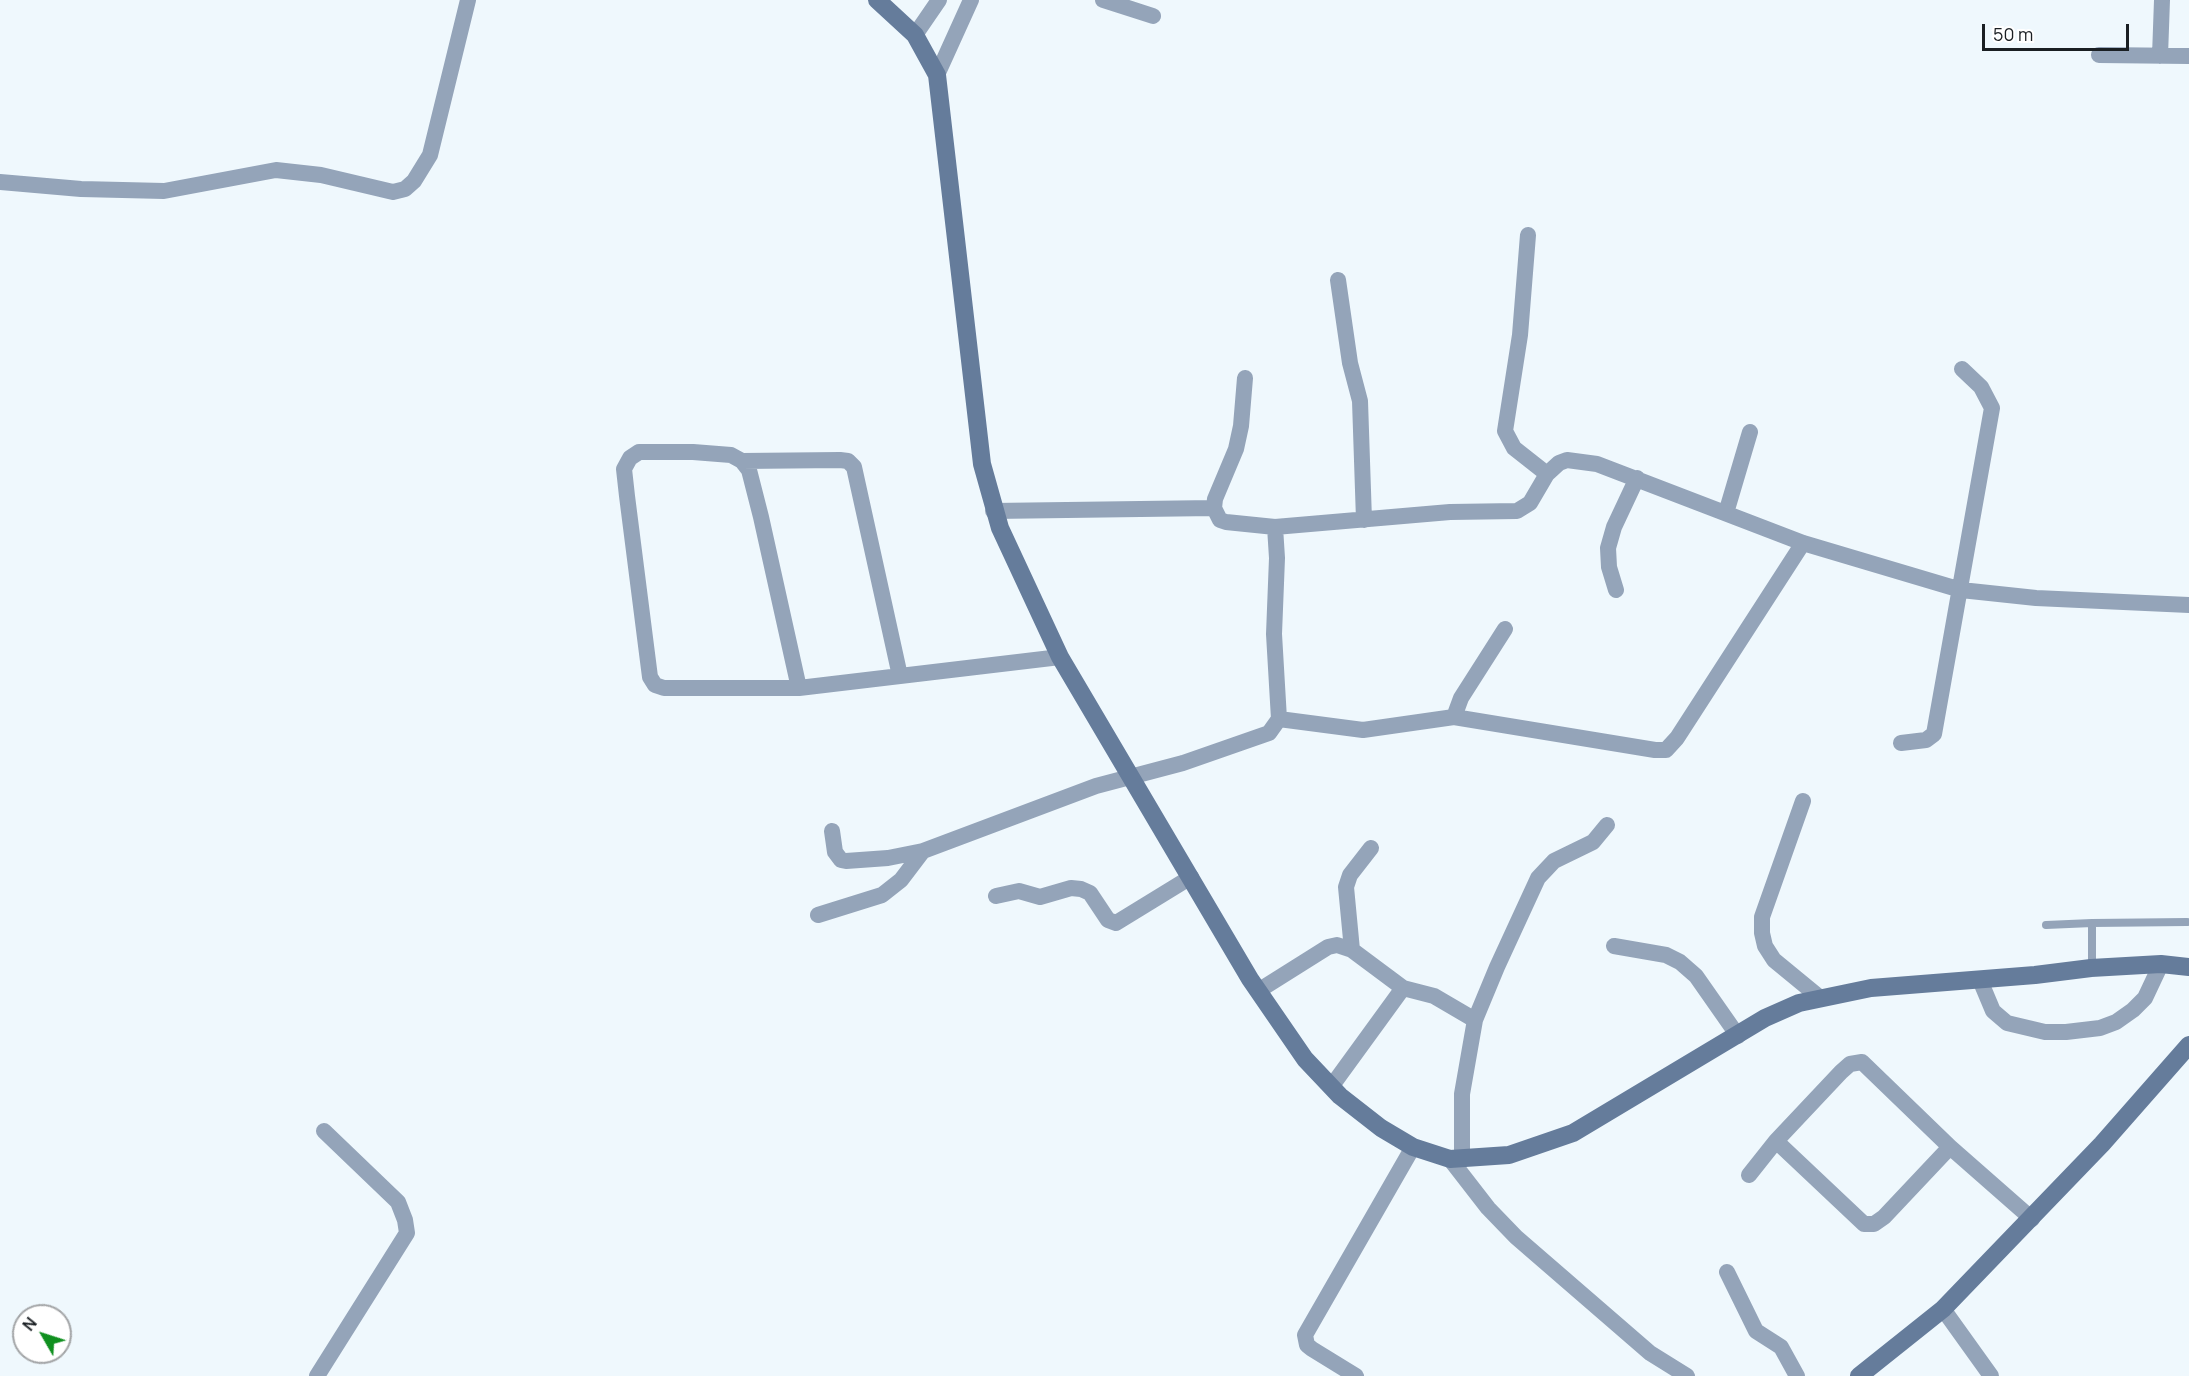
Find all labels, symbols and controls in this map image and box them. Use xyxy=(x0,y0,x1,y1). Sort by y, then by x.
scale bar xyxy=(1985,12,2132,50)
text: 50 m xyxy=(1993,22,2033,46)
north arrow xyxy=(12,1304,72,1364)
text: N xyxy=(17,1313,42,1335)

